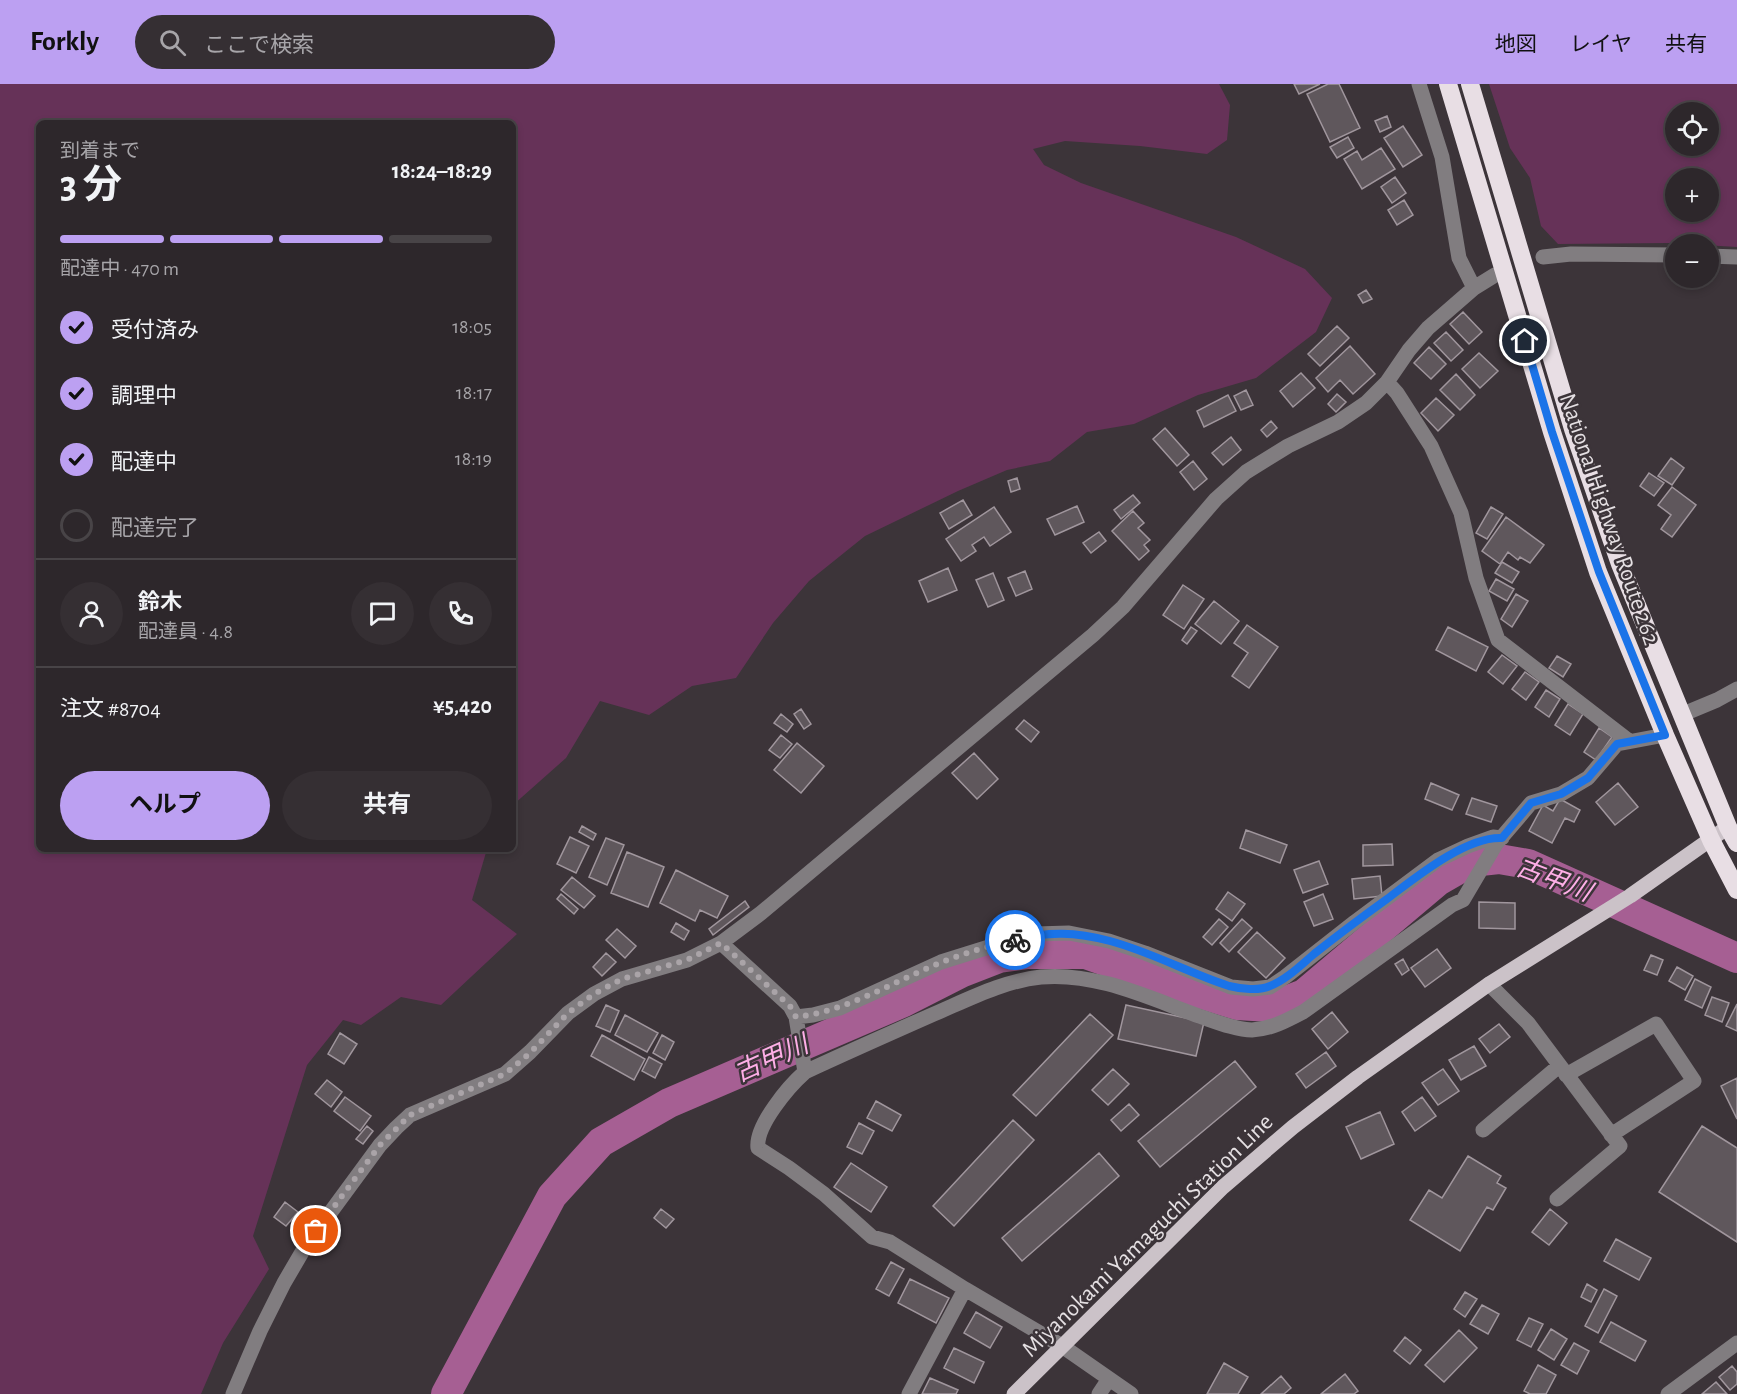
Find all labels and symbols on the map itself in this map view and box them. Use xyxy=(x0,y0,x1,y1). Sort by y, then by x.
pin xyxy=(1499,315,1550,366)
street label: National Highway Route 262 xyxy=(1555,391,1663,648)
water label: 古甲川 xyxy=(1513,853,1598,907)
courier xyxy=(985,910,1045,970)
water label: 古甲川 xyxy=(730,1029,815,1087)
street label: Miyanokami Yamaguchi Station Line xyxy=(1018,1110,1278,1362)
pin xyxy=(290,1205,341,1256)

